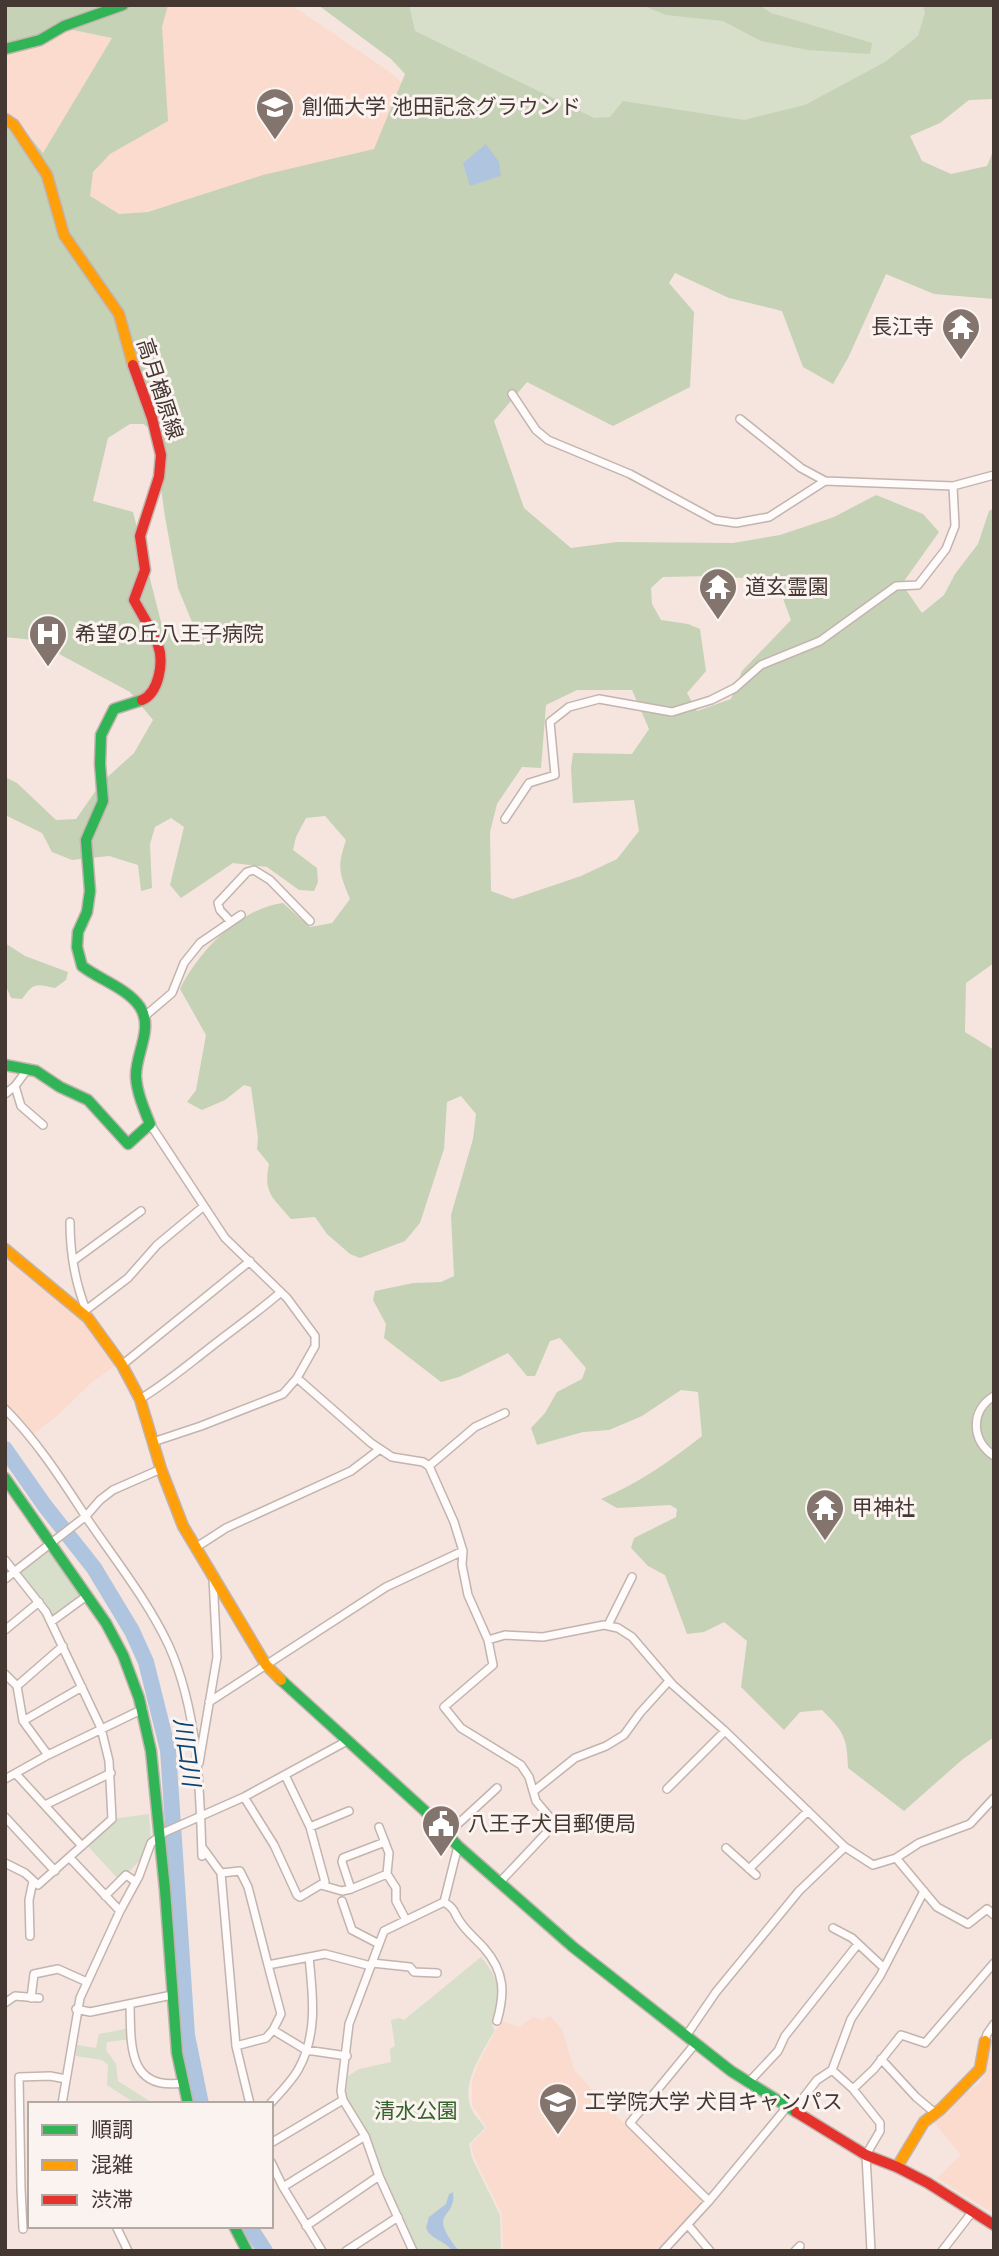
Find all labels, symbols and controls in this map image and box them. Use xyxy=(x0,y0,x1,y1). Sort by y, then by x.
school or university icon: 創価大学 池田記念グラウンド xyxy=(254,86,296,141)
place label: 創価大学 池田記念グラウンド xyxy=(302,95,581,118)
temple icon: 長江寺 xyxy=(940,306,982,361)
place label: 長江寺 xyxy=(871,315,934,338)
street label: 高月楢原線 xyxy=(133,335,188,442)
temple icon: 道玄霊園 xyxy=(697,566,739,621)
place label: 道玄霊園 xyxy=(745,575,829,598)
hospital icon: 希望の丘八王子病院 xyxy=(27,613,69,668)
place label: 希望の丘八王子病院 xyxy=(75,622,264,645)
temple icon: 甲神社 xyxy=(804,1487,846,1542)
place label: 甲神社 xyxy=(852,1496,915,1519)
water label: 川口川 xyxy=(169,1716,205,1791)
public building icon: 八王子犬目郵便局 xyxy=(420,1803,462,1858)
place label: 八王子犬目郵便局 xyxy=(468,1812,636,1835)
school or university icon: 工学院大学 犬目キャンパス xyxy=(537,2081,579,2136)
place label: 工学院大学 犬目キャンパス xyxy=(585,2090,843,2113)
park label: 清水公園 xyxy=(374,2099,458,2122)
legend xyxy=(28,2102,273,2228)
text: 順調 xyxy=(91,2118,133,2141)
text: 混雑 xyxy=(91,2153,133,2176)
text: 渋滞 xyxy=(91,2188,133,2211)

